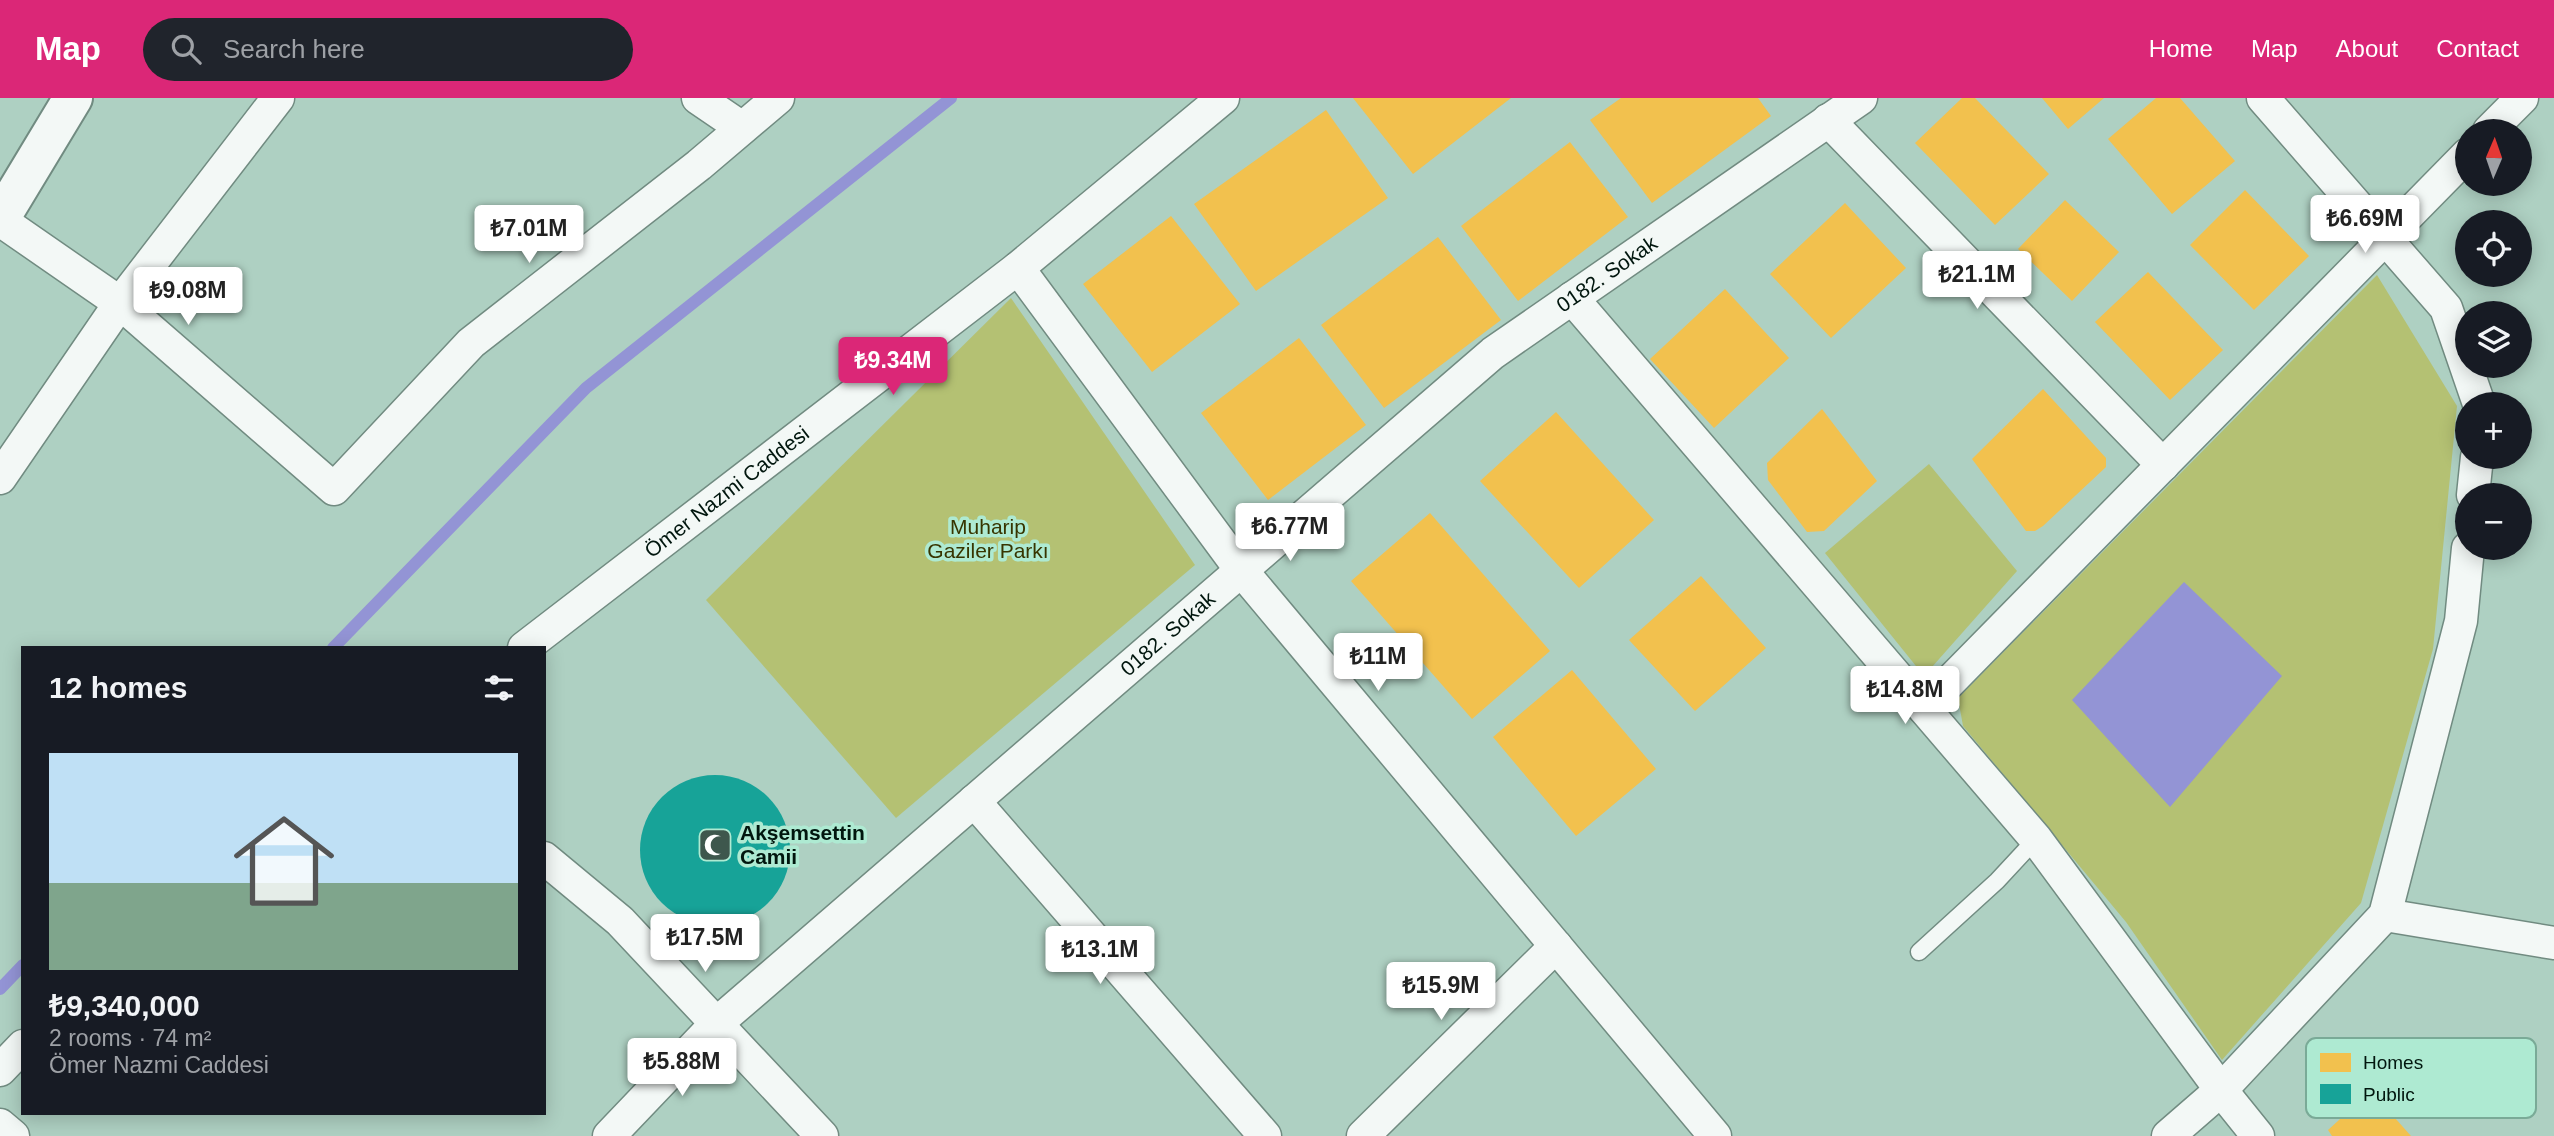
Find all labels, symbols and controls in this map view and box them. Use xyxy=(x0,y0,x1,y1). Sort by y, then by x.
search box xyxy=(143,18,633,81)
text: Map xyxy=(35,30,101,67)
icon: search xyxy=(167,30,205,68)
text: Search here xyxy=(223,34,365,64)
text: Home xyxy=(2149,35,2213,62)
text: Map xyxy=(2251,35,2298,62)
text: About xyxy=(2336,35,2398,62)
text: Contact xyxy=(2436,35,2519,62)
north arrow xyxy=(2455,119,2532,196)
map controls xyxy=(2455,119,2532,560)
pin: ₺6.69M xyxy=(2308,195,2422,255)
text: ₺6.69M xyxy=(2326,205,2404,231)
pin: ₺7.01M xyxy=(472,206,586,265)
button: locate xyxy=(2455,210,2532,287)
text: ₺7.01M xyxy=(490,215,568,241)
street label: 0182. Sokak xyxy=(1552,231,1662,316)
pin: ₺21.1M xyxy=(1920,252,2034,311)
text: ₺21.1M xyxy=(1938,261,2016,287)
pin: ₺9.08M xyxy=(131,268,245,327)
text: ₺9.08M xyxy=(149,277,227,303)
button: layers xyxy=(2455,301,2532,378)
pin: ₺9.34M xyxy=(836,338,950,397)
text: ₺9.34M xyxy=(854,347,932,373)
button: + xyxy=(2455,392,2532,469)
street label: Ömer Nazmi Caddesi xyxy=(640,421,813,562)
button: − xyxy=(2455,483,2532,560)
pin: ₺6.77M xyxy=(1233,504,1347,563)
text: ₺6.77M xyxy=(1251,513,1329,539)
park label: Muharip Gaziler Parkı xyxy=(927,515,1049,562)
street label: 0182. Sokak xyxy=(1116,586,1220,680)
pin: ₺11M xyxy=(1337,634,1419,693)
text: ₺11M xyxy=(1350,643,1406,669)
pin: ₺14.8M xyxy=(1848,666,1962,726)
icon: filters xyxy=(480,669,518,707)
text: 12 homes xyxy=(49,671,187,704)
text: ₺14.8M xyxy=(1866,676,1944,702)
icon: home xyxy=(221,798,347,924)
place label: Akşemsettin Camii xyxy=(740,821,865,868)
mosque icon: Akşemsettin Camii xyxy=(696,826,734,864)
pin: ₺17.5M xyxy=(648,914,762,974)
text: ₺17.5M xyxy=(666,924,744,950)
pin: ₺13.1M xyxy=(1043,926,1157,986)
text: ₺13.1M xyxy=(1061,936,1139,962)
pin: ₺15.9M xyxy=(1384,962,1498,1022)
text: ₺15.9M xyxy=(1402,972,1480,998)
text: ₺9,340,000 xyxy=(49,989,200,1022)
text: 2 rooms · 74 m² xyxy=(49,1025,211,1051)
pin: ₺5.88M xyxy=(625,1038,739,1098)
legend xyxy=(2306,1038,2536,1118)
text: ₺5.88M xyxy=(643,1048,721,1074)
text: Ömer Nazmi Caddesi xyxy=(49,1052,269,1078)
text: Homes xyxy=(2363,1052,2423,1073)
text: Public xyxy=(2363,1084,2415,1105)

